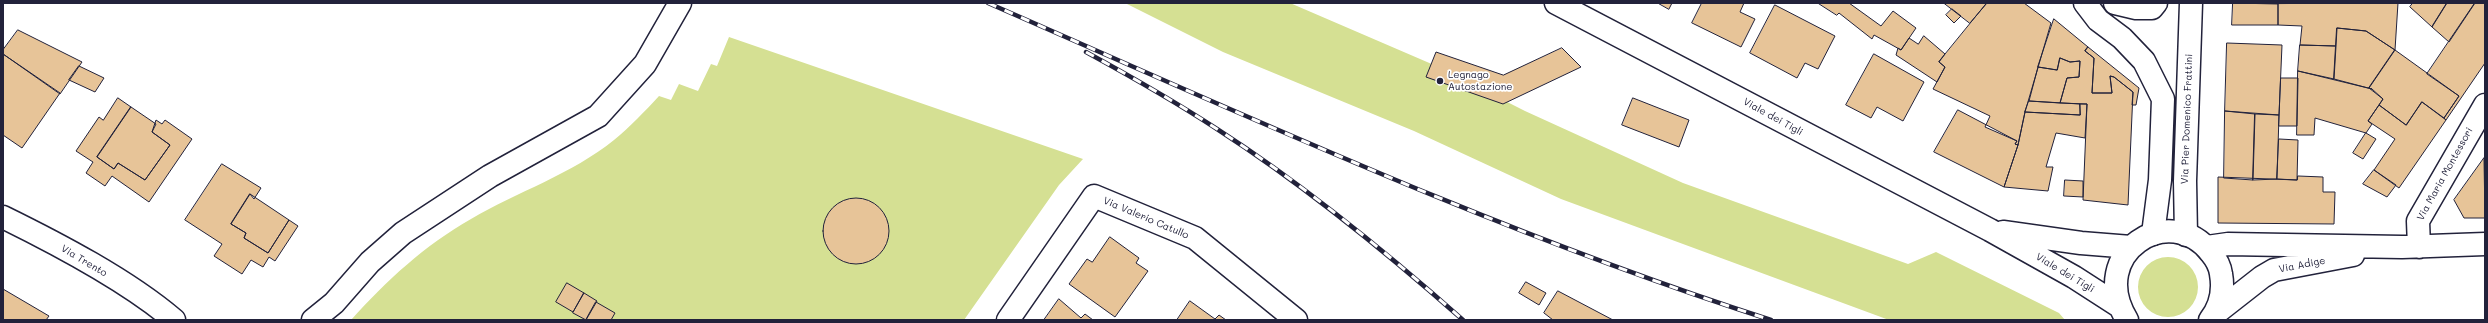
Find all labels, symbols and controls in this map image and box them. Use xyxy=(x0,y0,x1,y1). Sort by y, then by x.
street label: Via Pier Domenico Frattini xyxy=(2179,54,2195,184)
place label: Legnago Autostazione xyxy=(1448,69,1512,92)
marker: Legnago Autostazione xyxy=(1435,76,1445,86)
street label: Viale dei Tigli xyxy=(1741,96,1805,138)
street label: Via Maria Montessori xyxy=(2414,125,2476,223)
street label: Via Valerio Catullo xyxy=(1101,195,1191,241)
street label: Via Trento xyxy=(59,243,109,279)
street label: Viale dei Tigli xyxy=(2033,251,2097,295)
street label: Via Adige xyxy=(2278,255,2326,275)

